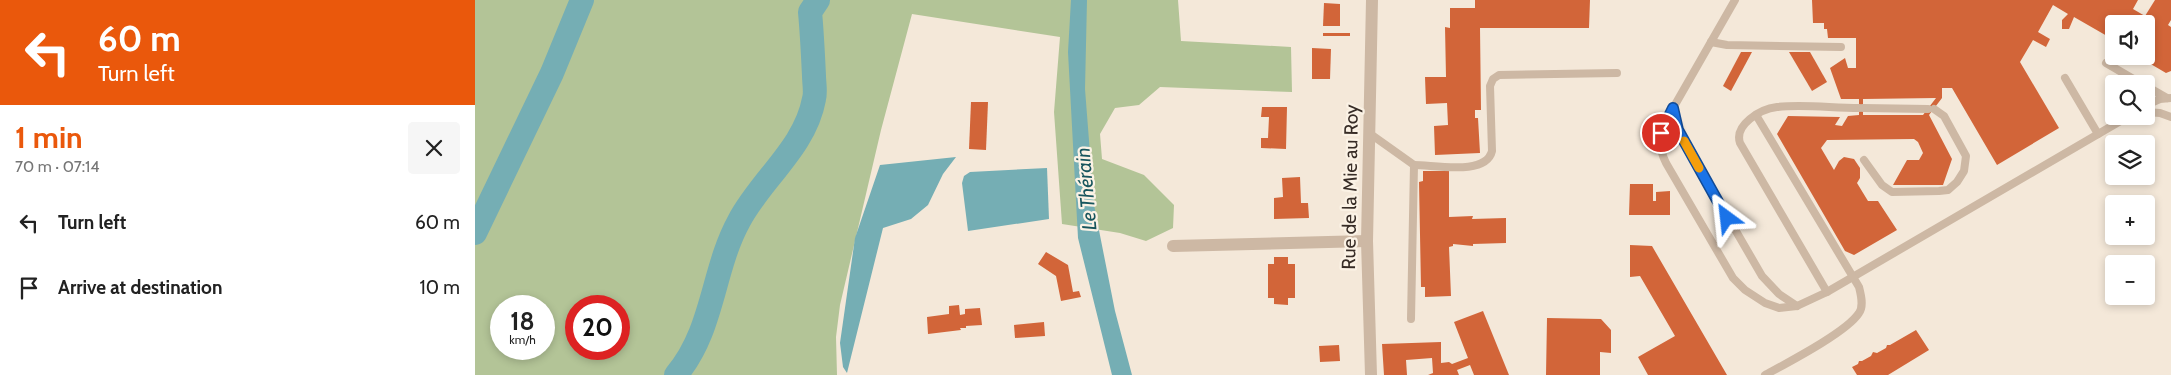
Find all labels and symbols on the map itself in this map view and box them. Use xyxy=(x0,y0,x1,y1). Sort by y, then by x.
street label: Rue de la Mie au Roy xyxy=(1337,104,1363,270)
pin xyxy=(1640,112,1682,154)
water label: Le Thérain xyxy=(1070,146,1102,232)
position arrow xyxy=(1700,191,1752,243)
speed limit sign: 20 xyxy=(565,295,630,360)

